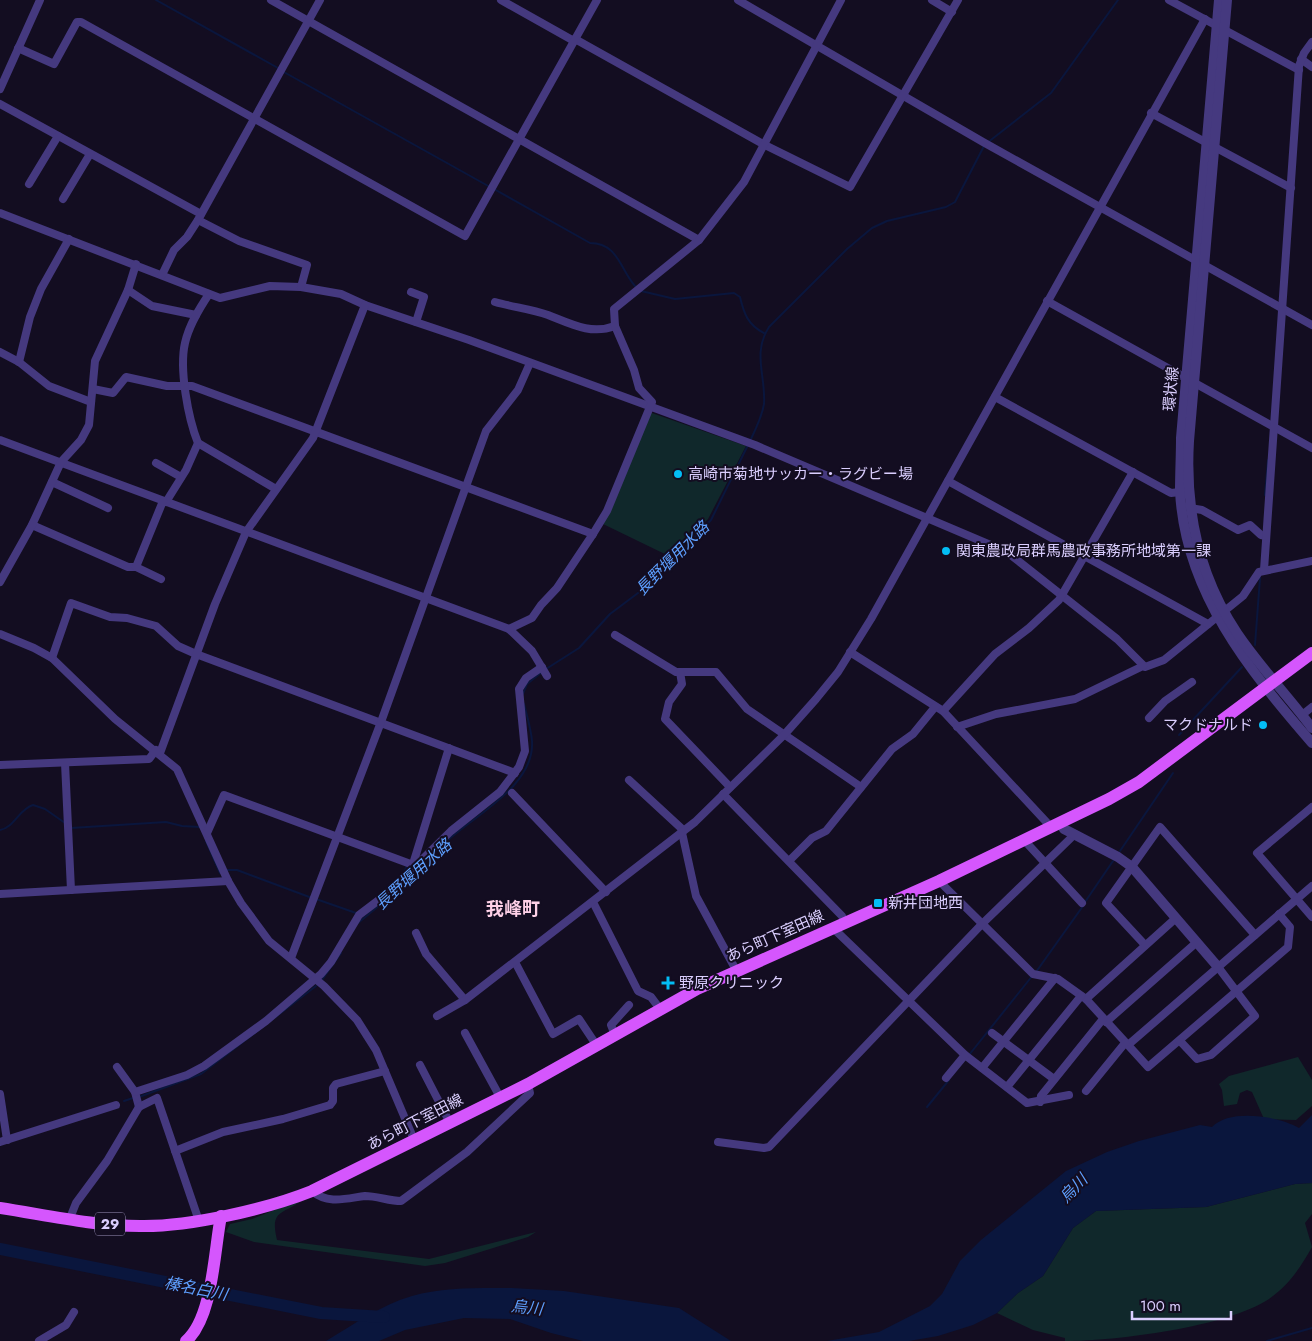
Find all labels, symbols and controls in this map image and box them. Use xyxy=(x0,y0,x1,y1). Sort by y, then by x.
street label: 環状線 xyxy=(1158,366,1184,412)
place label: 高崎市菊地サッカー・ラグビー場 xyxy=(688,463,913,485)
marker: 高崎市菊地サッカー・ラグビー場 xyxy=(672,468,684,480)
water label: 長野堰用水路 xyxy=(630,515,716,600)
place label: 関東農政局群馬農政事務所地域第一課 xyxy=(956,540,1211,562)
marker: 関東農政局群馬農政事務所地域第一課 xyxy=(940,545,952,557)
place label: マクドナルド xyxy=(1163,714,1253,736)
marker: マクドナルド xyxy=(1257,719,1269,731)
water label: 長野堰用水路 xyxy=(370,832,458,915)
place label: 新井団地西 xyxy=(888,892,963,914)
district label: 我峰町 xyxy=(486,896,540,922)
marker: 新井団地西 xyxy=(872,897,884,909)
street label: あら町下室田線 xyxy=(723,905,827,967)
place label: 野原クリニック xyxy=(679,972,784,994)
marker: 野原クリニック xyxy=(661,976,675,990)
street label: あら町下室田線 xyxy=(363,1088,467,1156)
water label: 烏川 xyxy=(1054,1167,1094,1208)
road number: 29 xyxy=(95,1212,125,1236)
water label: 榛名白川 xyxy=(162,1271,231,1306)
scale bar xyxy=(1132,1288,1231,1320)
water label: 烏川 xyxy=(510,1294,546,1321)
text: 100 m xyxy=(1140,1295,1181,1317)

